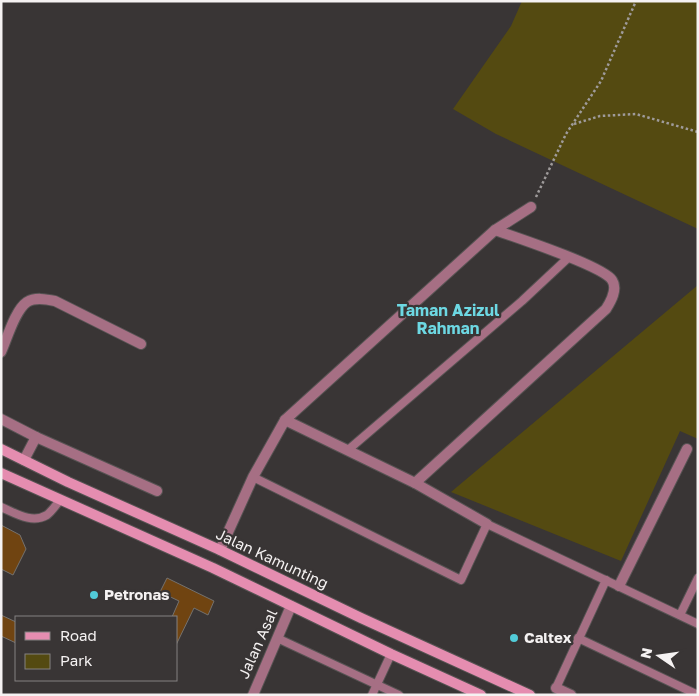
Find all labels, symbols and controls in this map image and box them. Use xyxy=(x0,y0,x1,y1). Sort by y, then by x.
district label: Taman Azizul Rahman xyxy=(397,300,500,338)
street label: Jalan Kamunting xyxy=(214,524,331,592)
place label: Petronas xyxy=(104,585,170,603)
marker: Petronas xyxy=(88,589,100,601)
street label: Jalan Asal xyxy=(234,606,280,681)
legend xyxy=(15,616,178,681)
text: Road xyxy=(60,626,97,644)
place label: Caltex xyxy=(524,628,572,646)
north arrow xyxy=(634,631,684,681)
marker: Caltex xyxy=(508,632,520,644)
text: N xyxy=(636,646,655,660)
text: Park xyxy=(60,651,93,669)

